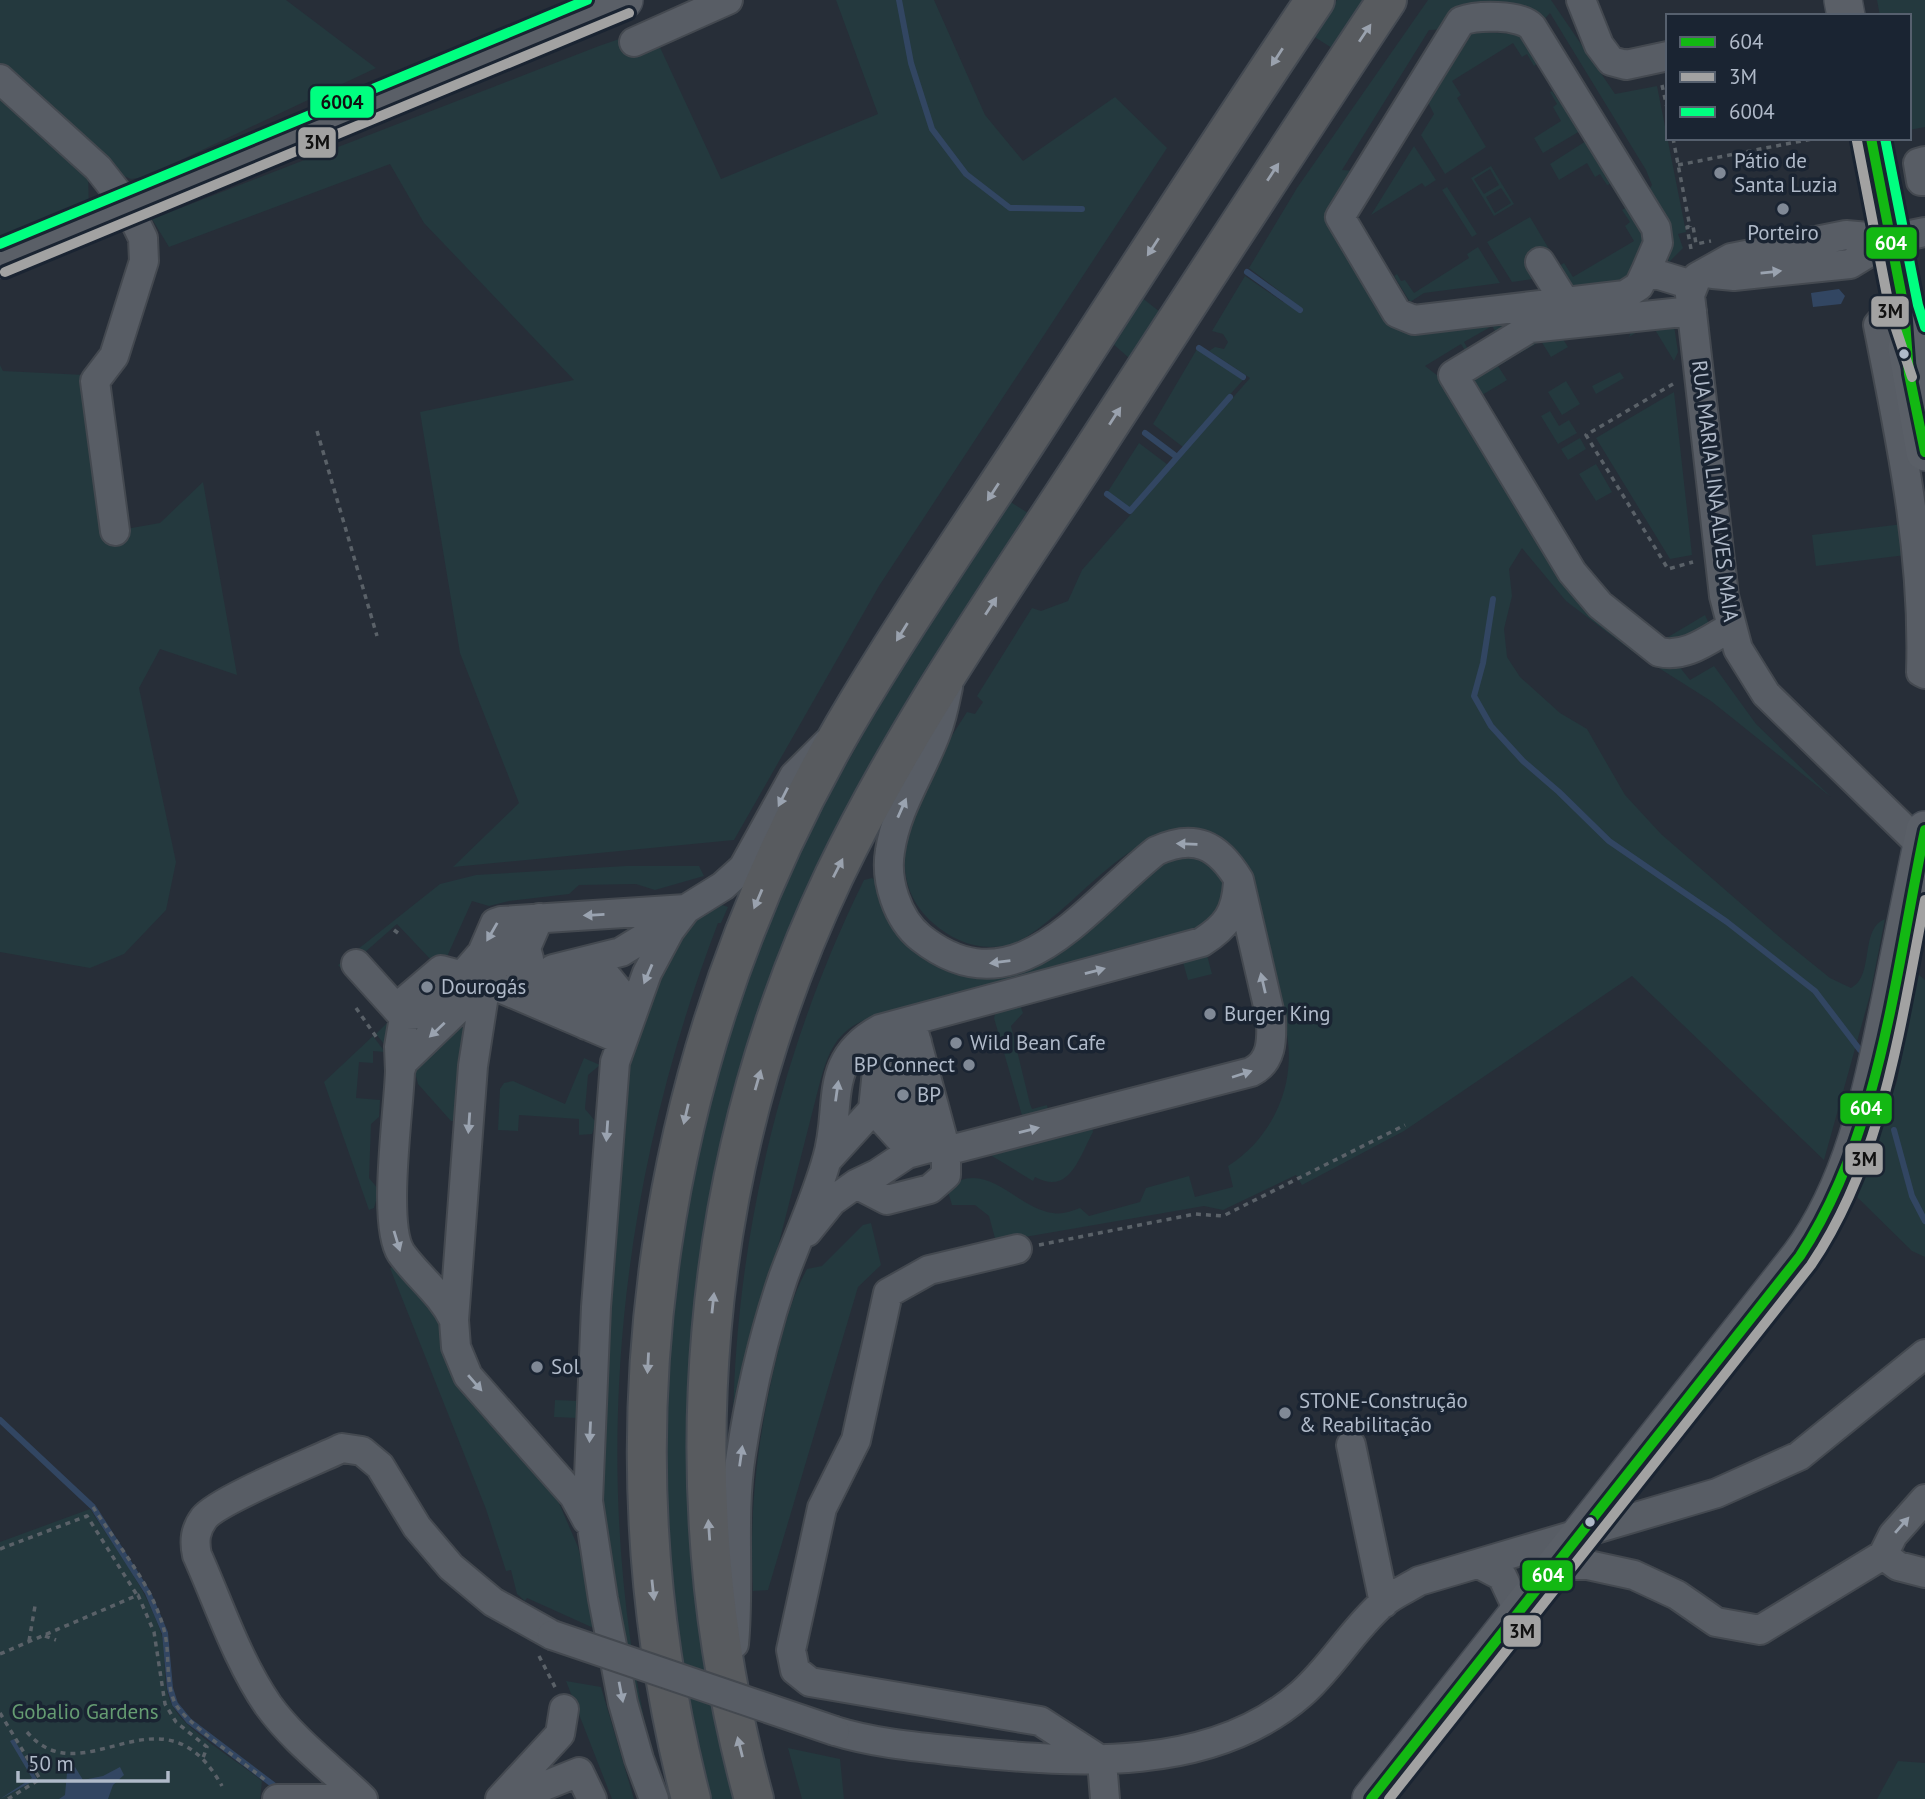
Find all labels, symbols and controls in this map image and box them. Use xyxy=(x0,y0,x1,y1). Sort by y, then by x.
legend xyxy=(1666,14,1911,140)
one-way arrow xyxy=(1359,23,1372,42)
text: 604 xyxy=(1729,28,1763,55)
one-way arrow xyxy=(1270,48,1284,66)
text: 3M xyxy=(1729,63,1757,90)
line badge: 6004 xyxy=(309,85,375,119)
text: 6004 xyxy=(320,90,364,114)
text: 6004 xyxy=(1729,98,1775,125)
line badge: 3M xyxy=(297,126,337,159)
text: 3M xyxy=(304,130,330,154)
place label: Pátio de Santa Luzia xyxy=(1734,147,1837,198)
one-way arrow xyxy=(1267,162,1280,182)
marker: Pátio de Santa Luzia xyxy=(1712,165,1728,181)
marker: Porteiro xyxy=(1775,201,1791,217)
place label: Porteiro xyxy=(1747,219,1819,246)
line badge: 604 xyxy=(1865,226,1918,260)
text: 604 xyxy=(1875,231,1907,255)
one-way arrow xyxy=(1146,238,1159,257)
one-way arrow xyxy=(1760,267,1782,278)
line badge: 3M xyxy=(1870,295,1910,328)
text: 3M xyxy=(1877,299,1903,323)
unlabelled marker xyxy=(1897,347,1911,361)
street label: RUA MARIA LINA ALVES MAIA xyxy=(1686,359,1745,624)
one-way arrow xyxy=(1108,406,1121,425)
one-way arrow xyxy=(986,483,1000,501)
one-way arrow xyxy=(985,597,998,616)
one-way arrow xyxy=(896,623,909,642)
one-way arrow xyxy=(777,787,788,807)
one-way arrow xyxy=(896,798,908,818)
one-way arrow xyxy=(1176,839,1198,850)
one-way arrow xyxy=(833,858,844,878)
one-way arrow xyxy=(753,888,764,909)
one-way arrow xyxy=(583,910,605,921)
one-way arrow xyxy=(486,923,498,942)
one-way arrow xyxy=(989,957,1011,968)
one-way arrow xyxy=(642,964,653,985)
one-way arrow xyxy=(1084,965,1106,976)
one-way arrow xyxy=(1257,972,1268,994)
place label: Dourogás xyxy=(441,973,526,1000)
marker: Dourogás xyxy=(419,979,435,995)
place label: Burger King xyxy=(1224,1000,1331,1027)
marker: Burger King xyxy=(1202,1006,1218,1022)
one-way arrow xyxy=(428,1022,446,1038)
place label: Wild Bean Cafe xyxy=(970,1029,1106,1056)
marker: Wild Bean Cafe xyxy=(948,1035,964,1051)
place label: BP Connect xyxy=(854,1051,955,1078)
marker: BP Connect xyxy=(961,1057,977,1073)
one-way arrow xyxy=(1232,1068,1253,1079)
one-way arrow xyxy=(753,1070,763,1091)
one-way arrow xyxy=(832,1080,843,1102)
place label: BP xyxy=(917,1081,941,1108)
marker: BP xyxy=(895,1087,911,1103)
line badge: 604 xyxy=(1839,1092,1893,1125)
text: 604 xyxy=(1850,1096,1882,1120)
one-way arrow xyxy=(680,1103,691,1125)
one-way arrow xyxy=(464,1112,475,1134)
one-way arrow xyxy=(601,1120,612,1142)
one-way arrow xyxy=(1018,1124,1040,1135)
line badge: 3M xyxy=(1844,1142,1884,1176)
text: 3M xyxy=(1851,1147,1877,1171)
one-way arrow xyxy=(393,1231,403,1252)
one-way arrow xyxy=(708,1292,719,1314)
one-way arrow xyxy=(642,1352,653,1374)
place label: Sol xyxy=(551,1353,580,1380)
marker: Sol xyxy=(529,1359,545,1375)
one-way arrow xyxy=(467,1374,483,1392)
place label: STONE-Construção & Reabilitação xyxy=(1299,1387,1468,1438)
marker: STONE-Construção & Reabilitação xyxy=(1277,1405,1293,1421)
one-way arrow xyxy=(584,1421,595,1443)
one-way arrow xyxy=(735,1445,746,1467)
unlabelled marker xyxy=(1583,1515,1597,1529)
one-way arrow xyxy=(1894,1517,1909,1534)
one-way arrow xyxy=(703,1519,714,1541)
line badge: 604 xyxy=(1521,1559,1574,1592)
text: 604 xyxy=(1532,1563,1564,1587)
one-way arrow xyxy=(647,1579,658,1601)
line badge: 3M xyxy=(1502,1614,1542,1648)
text: 3M xyxy=(1509,1619,1535,1643)
one-way arrow xyxy=(616,1681,627,1703)
park label: Gobalio Gardens xyxy=(11,1698,159,1725)
one-way arrow xyxy=(734,1736,745,1758)
scale bar xyxy=(18,1740,168,1784)
text: 50 m xyxy=(28,1750,74,1777)

